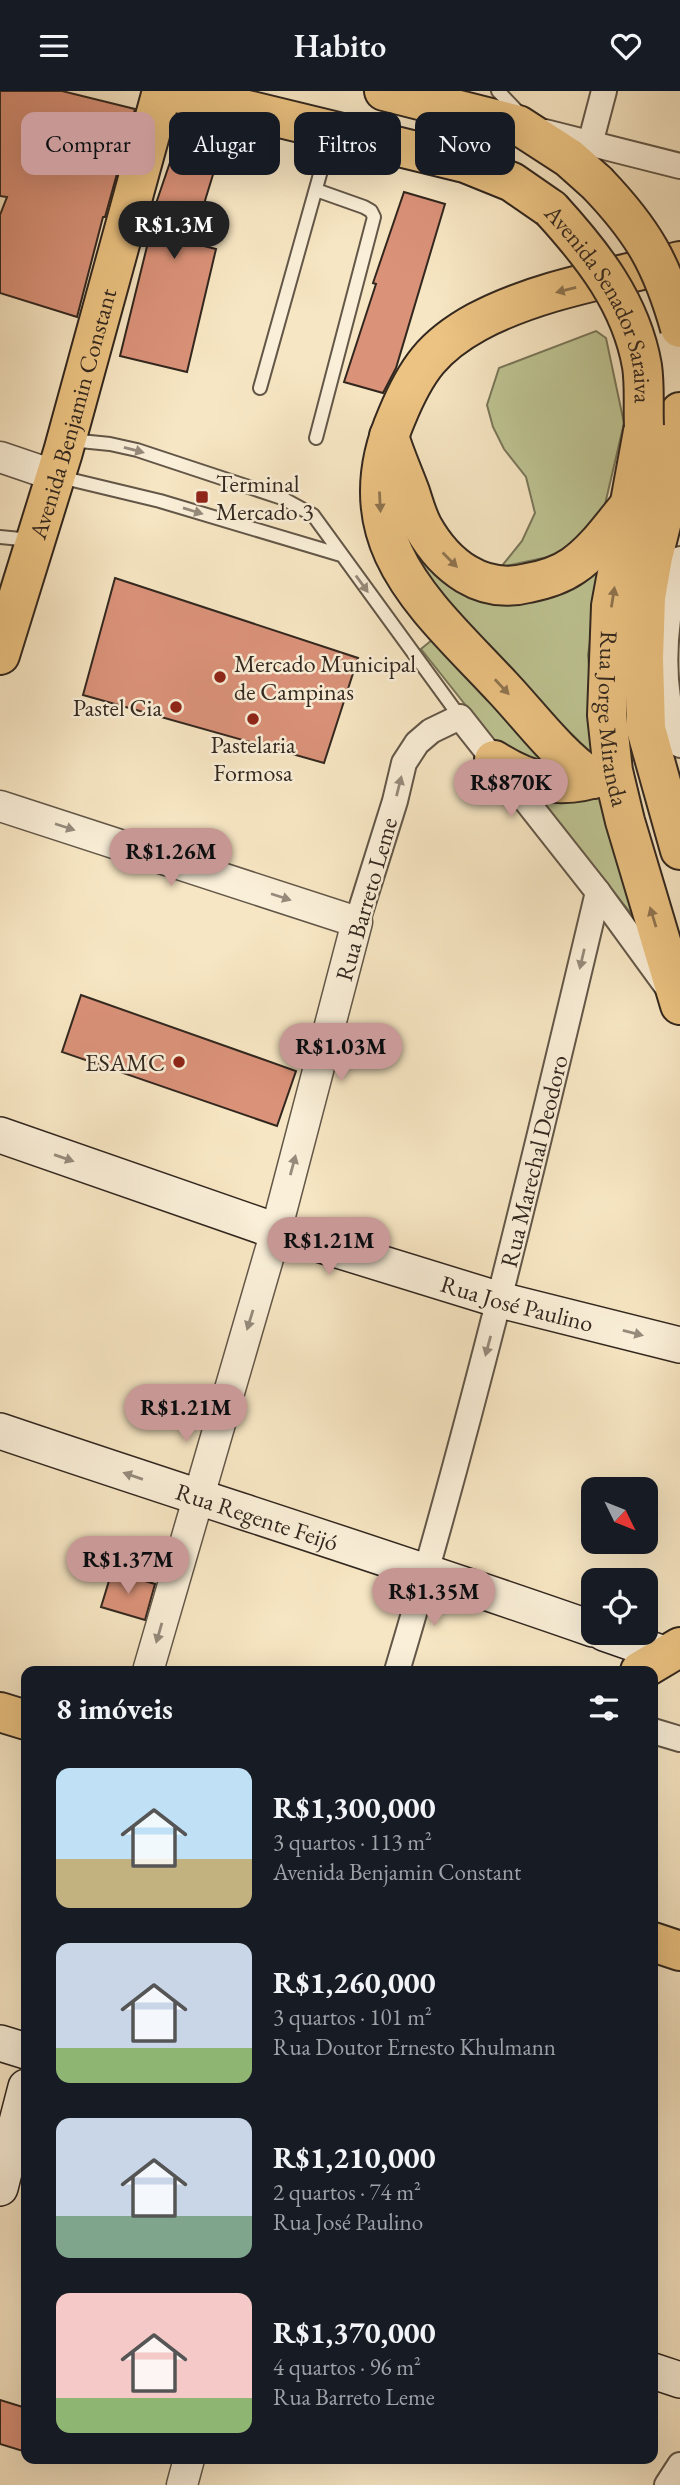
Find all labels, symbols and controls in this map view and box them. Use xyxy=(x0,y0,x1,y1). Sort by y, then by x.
text: Habito xyxy=(294,25,386,67)
icon: menu xyxy=(35,27,73,65)
icon: heart xyxy=(607,27,645,65)
chip: Comprar xyxy=(21,112,155,175)
chip: Alugar xyxy=(169,112,280,175)
chip: Filtros xyxy=(294,112,401,175)
chip: Novo xyxy=(415,112,515,175)
street label: Avenida Senador Saraiva xyxy=(538,197,659,404)
pin: R$1.3M xyxy=(117,201,231,261)
text: R$1.3M xyxy=(134,209,214,239)
street label: Avenida Benjamin Constant xyxy=(21,284,123,544)
one-way arrow xyxy=(555,285,577,296)
one-way arrow xyxy=(123,445,145,456)
place label: Terminal Mercado 3 xyxy=(216,468,314,527)
marker: Terminal Mercado 3 xyxy=(194,489,210,505)
one-way arrow xyxy=(375,491,386,513)
one-way arrow xyxy=(183,506,204,516)
one-way arrow xyxy=(442,552,458,568)
one-way arrow xyxy=(355,575,369,593)
one-way arrow xyxy=(608,586,619,608)
street label: Rua Jorge Miranda xyxy=(591,630,637,810)
place label: Mercado Municipal de Campinas xyxy=(234,648,416,707)
marker: Mercado Municipal de Campinas xyxy=(212,669,228,685)
one-way arrow xyxy=(494,678,510,695)
place label: Pastel Cia xyxy=(73,692,162,723)
marker: Pastel Cia xyxy=(168,699,184,715)
marker: Pastelaria Formosa xyxy=(245,711,261,727)
place label: Pastelaria Formosa xyxy=(210,729,296,788)
pin: R$870K xyxy=(454,759,568,819)
text: R$870K xyxy=(470,767,552,797)
one-way arrow xyxy=(393,775,404,797)
street label: Rua Barreto Leme xyxy=(328,814,404,984)
one-way arrow xyxy=(55,822,76,833)
pin: R$1.26M xyxy=(106,829,236,888)
text: R$1.26M xyxy=(125,836,217,866)
one-way arrow xyxy=(271,892,292,903)
one-way arrow xyxy=(647,906,657,927)
one-way arrow xyxy=(577,948,588,970)
pin: R$1.03M xyxy=(276,1023,406,1083)
text: R$1.03M xyxy=(295,1031,387,1061)
place label: ESAMC xyxy=(85,1047,165,1078)
street label: Rua Marechal Deodoro xyxy=(492,1052,574,1270)
marker: ESAMC xyxy=(171,1054,187,1070)
one-way arrow xyxy=(54,1153,75,1164)
one-way arrow xyxy=(288,1154,299,1176)
pin: R$1.21M xyxy=(264,1217,394,1277)
text: R$1.21M xyxy=(283,1225,375,1255)
street label: Rua José Paulino xyxy=(437,1267,597,1338)
one-way arrow xyxy=(244,1310,254,1331)
one-way arrow xyxy=(622,1328,644,1339)
one-way arrow xyxy=(482,1336,492,1357)
pin: R$1.21M xyxy=(121,1385,251,1444)
text: R$1.21M xyxy=(140,1392,232,1422)
one-way arrow xyxy=(123,1470,144,1481)
street label: Rua Regente Feijó xyxy=(172,1475,343,1557)
north arrow xyxy=(581,1477,658,1554)
map controls xyxy=(581,1477,658,1645)
pin: R$1.37M xyxy=(63,1537,193,1596)
text: R$1.37M xyxy=(82,1544,174,1574)
button: locate xyxy=(581,1568,658,1645)
pin: R$1.35M xyxy=(369,1569,499,1628)
text: R$1.35M xyxy=(388,1576,480,1606)
one-way arrow xyxy=(153,1622,163,1643)
text: 8 imóveis xyxy=(56,1689,173,1728)
icon: filters xyxy=(585,1689,623,1727)
text: R$1,300,000 xyxy=(273,1788,436,1827)
icon: home xyxy=(112,1796,196,1880)
text: 3 quartos · 113 m² xyxy=(273,1827,432,1857)
text: Avenida Benjamin Constant xyxy=(273,1857,521,1887)
text: R$1,260,000 xyxy=(273,1963,436,2002)
icon: home xyxy=(112,1971,196,2055)
text: 3 quartos · 101 m² xyxy=(273,2002,432,2032)
text: Rua Doutor Ernesto Khulmann xyxy=(273,2032,556,2062)
text: R$1,210,000 xyxy=(273,2138,436,2177)
icon: home xyxy=(112,2146,196,2230)
text: 2 quartos · 74 m² xyxy=(273,2177,421,2207)
text: Rua José Paulino xyxy=(273,2207,423,2237)
text: R$1,370,000 xyxy=(273,2313,436,2352)
icon: home xyxy=(112,2321,196,2405)
text: 4 quartos · 96 m² xyxy=(273,2352,421,2382)
text: Rua Barreto Leme xyxy=(273,2382,435,2412)

